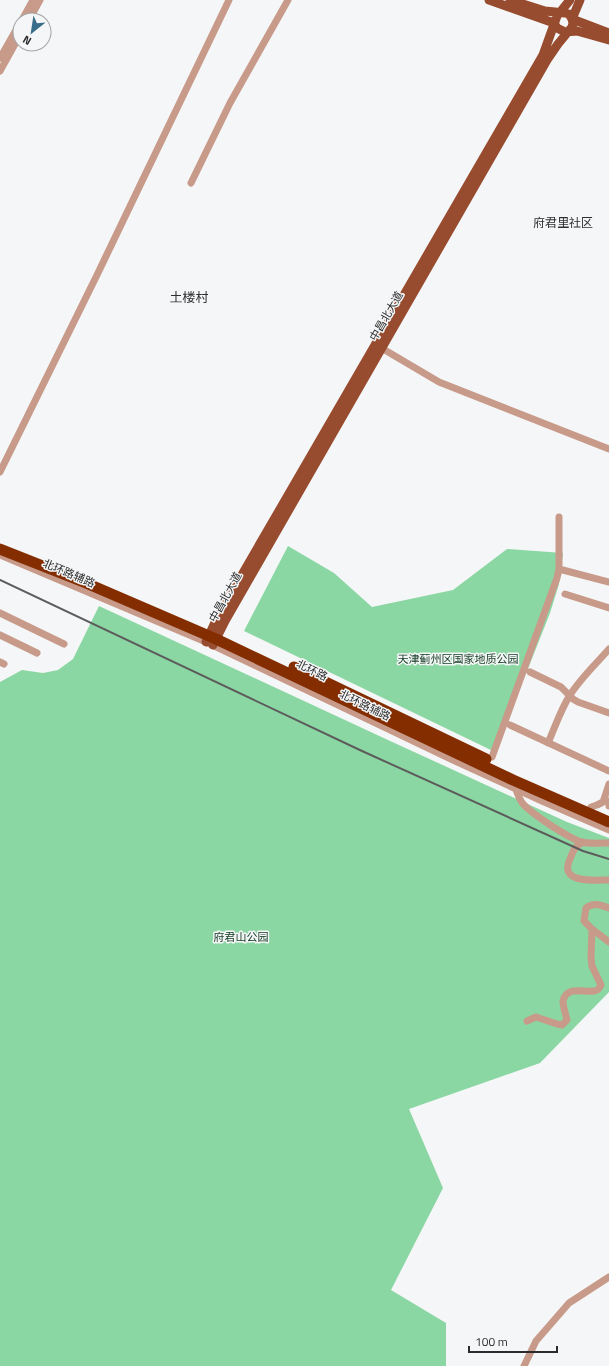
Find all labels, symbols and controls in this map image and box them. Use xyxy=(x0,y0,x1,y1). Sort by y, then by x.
north arrow xyxy=(12,12,52,52)
text: N xyxy=(20,32,34,49)
district label: 府君里社区 xyxy=(533,213,593,232)
district label: 土楼村 xyxy=(169,287,209,307)
street label: 中昌北大道 xyxy=(365,288,407,344)
street label: 北环路辅路 xyxy=(41,555,97,591)
street label: 中昌北大道 xyxy=(205,569,245,625)
park label: 天津蓟州区国家地质公园 xyxy=(398,651,519,667)
street label: 北环路 xyxy=(294,656,330,684)
street label: 北环路辅路 xyxy=(337,686,393,724)
park label: 府君山公园 xyxy=(214,929,269,945)
scale bar xyxy=(469,1328,557,1354)
text: 100 m xyxy=(475,1332,508,1351)

